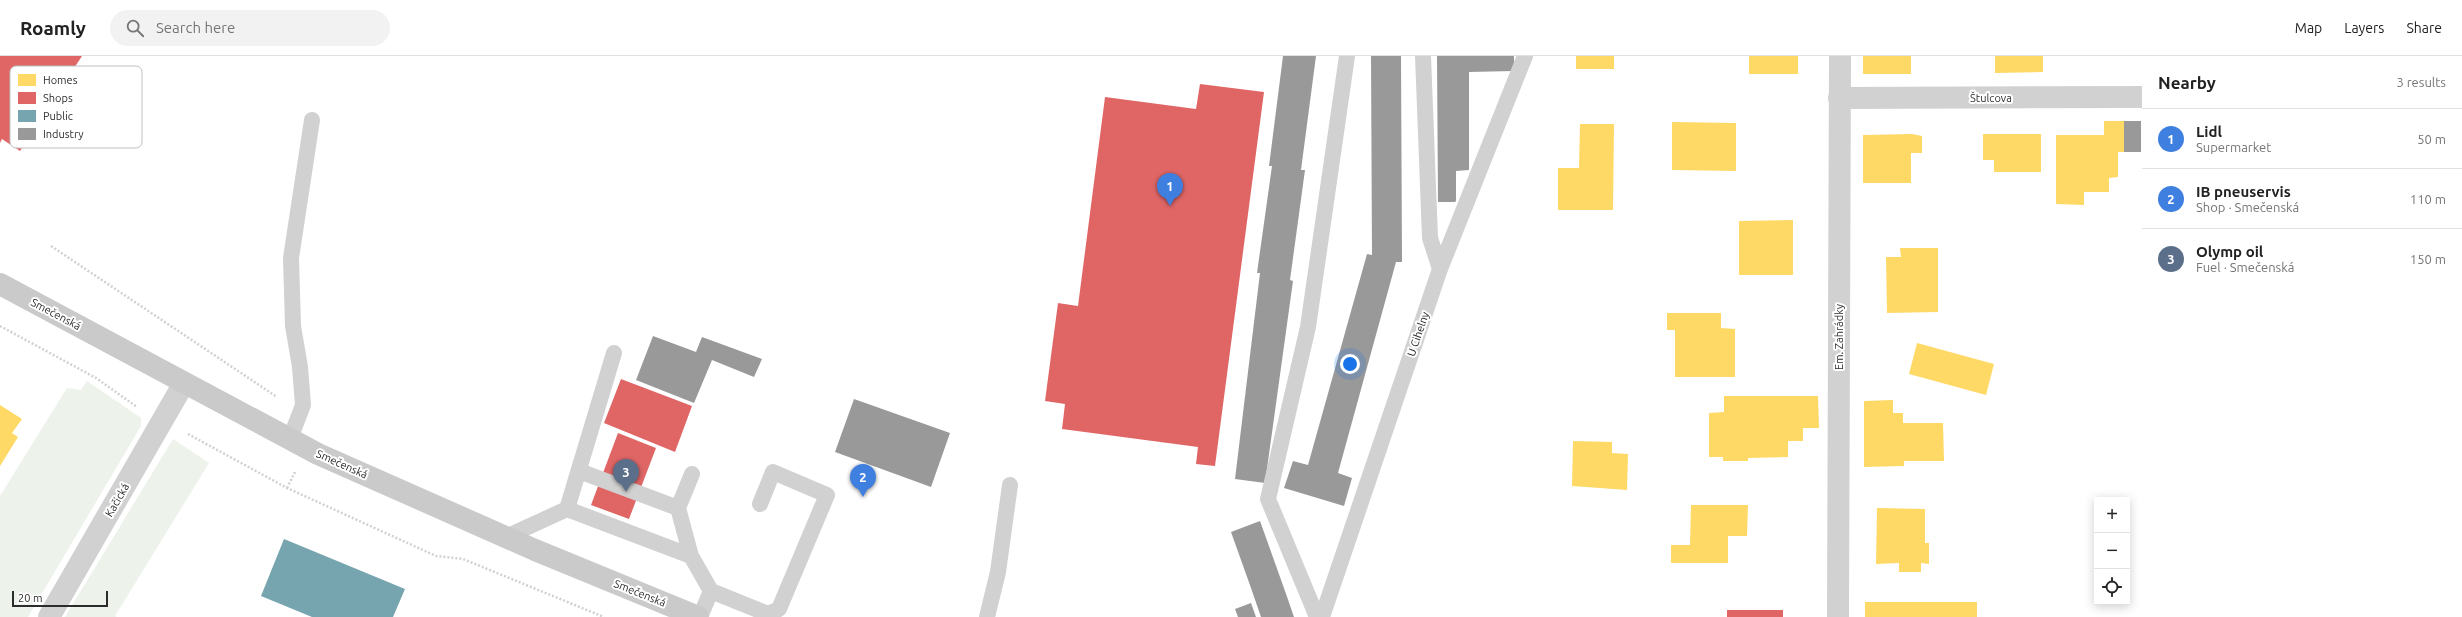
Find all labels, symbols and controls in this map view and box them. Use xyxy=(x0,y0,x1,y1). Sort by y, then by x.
search box xyxy=(110,10,390,46)
text: Roamly xyxy=(20,17,86,39)
icon: search xyxy=(124,17,146,39)
text: Search here xyxy=(156,19,235,36)
text: Map xyxy=(2295,20,2322,36)
text: Layers xyxy=(2344,20,2384,36)
text: Share xyxy=(2406,20,2442,36)
legend xyxy=(10,66,142,148)
text: Nearby xyxy=(2158,73,2216,92)
text: Homes xyxy=(43,74,78,86)
text: 3 results xyxy=(2396,75,2446,89)
street label: Štulcova xyxy=(1970,91,2012,104)
text: Shops xyxy=(43,92,73,104)
text: Public xyxy=(43,110,73,122)
text: Lidl xyxy=(2196,123,2222,140)
text: Industry xyxy=(43,128,84,140)
text: 1 xyxy=(2167,132,2175,146)
text: 50 m xyxy=(2417,132,2446,146)
text: Supermarket xyxy=(2196,140,2271,154)
pin: 1 xyxy=(1157,173,1183,206)
text: IB pneuservis xyxy=(2196,183,2291,200)
text: 2 xyxy=(2167,192,2175,206)
text: 110 m xyxy=(2410,192,2446,206)
text: Shop · Smečenská xyxy=(2196,200,2299,214)
text: Olymp oil xyxy=(2196,243,2263,260)
text: 3 xyxy=(2167,252,2175,266)
text: 150 m xyxy=(2410,252,2446,266)
text: Fuel · Smečenská xyxy=(2196,260,2295,274)
street label: Smečenská xyxy=(29,296,83,332)
street label: Em. Zahrádky xyxy=(1833,303,1845,370)
street label: U Cihelny xyxy=(1405,310,1431,358)
your location xyxy=(1340,354,1360,374)
street label: Smečenská xyxy=(315,447,369,481)
pin: 3 xyxy=(613,459,639,492)
pin: 2 xyxy=(850,464,876,497)
street label: Kačická xyxy=(103,481,131,519)
map controls xyxy=(2094,497,2130,605)
button: + xyxy=(2094,497,2130,533)
button: − xyxy=(2094,533,2130,569)
button: locate xyxy=(2094,569,2130,605)
street label: Smečenská xyxy=(612,577,668,609)
scale bar xyxy=(12,589,108,608)
text: 20 m xyxy=(18,592,42,604)

